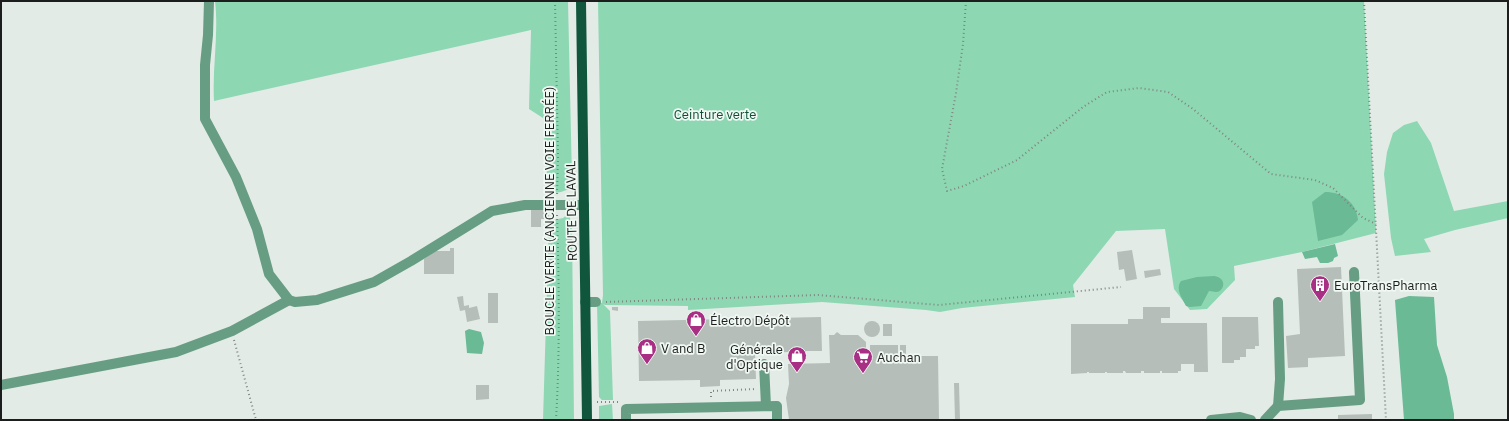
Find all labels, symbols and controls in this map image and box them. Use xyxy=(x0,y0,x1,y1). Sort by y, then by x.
street label: BOUCLE VERTE (ANCIENNE VOIE FERRÉE) xyxy=(541,87,558,335)
park label: Ceinture verte xyxy=(674,106,756,123)
street label: ROUTE DE LAVAL xyxy=(562,160,581,261)
building icon: EuroTransPharma xyxy=(1309,274,1331,302)
place label: EuroTransPharma xyxy=(1334,277,1438,294)
shop icon: Électro Dépôt xyxy=(685,309,707,337)
place label: Électro Dépôt xyxy=(710,312,790,329)
shop icon: V and B xyxy=(636,337,658,365)
place label: V and B xyxy=(661,340,705,357)
place label: Générale d'Optique xyxy=(726,341,783,373)
shop icon: Générale d'Optique xyxy=(786,345,808,373)
supermarket icon: Auchan xyxy=(852,346,874,374)
place label: Auchan xyxy=(877,349,921,366)

